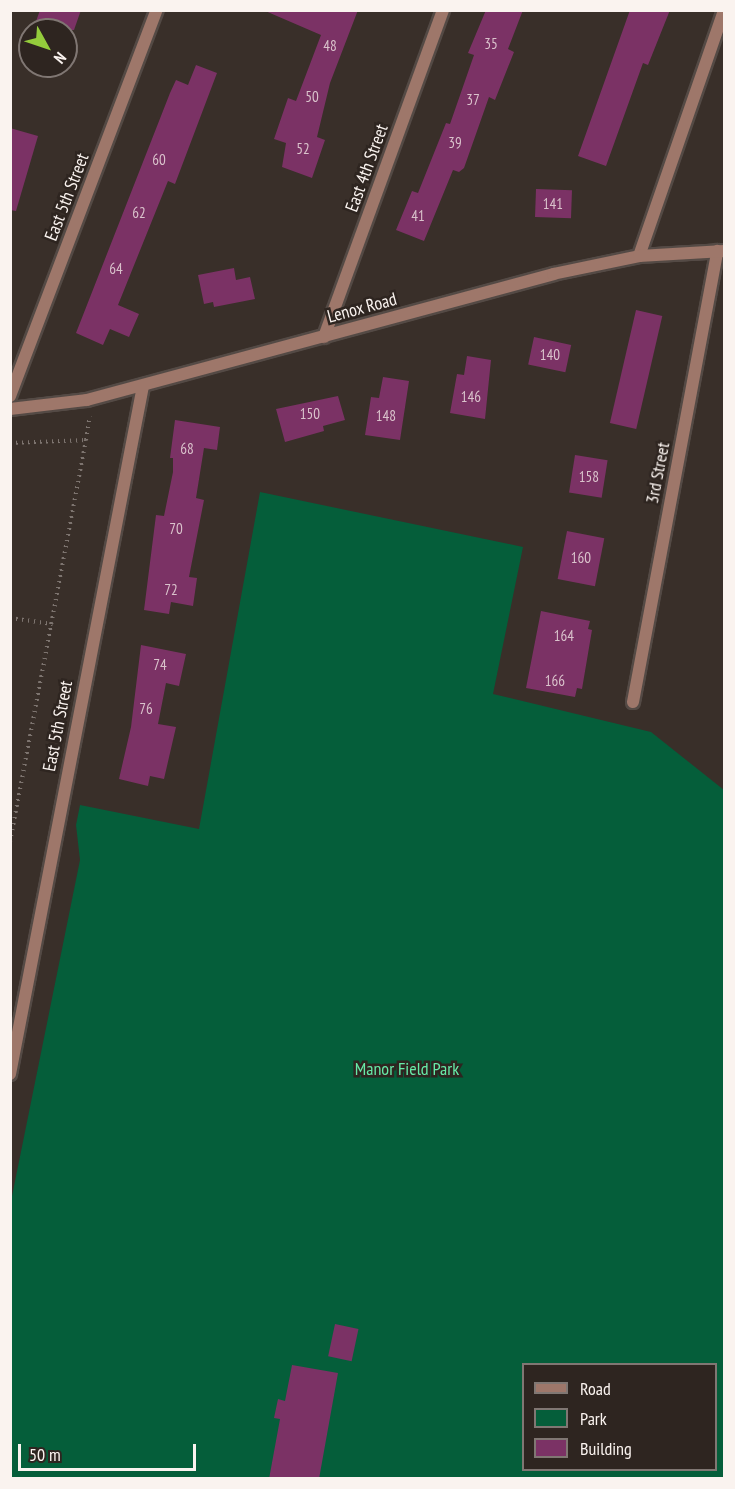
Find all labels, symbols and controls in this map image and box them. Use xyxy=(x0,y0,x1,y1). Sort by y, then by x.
north arrow xyxy=(18,18,78,78)
house number: 35 xyxy=(484,35,498,53)
house number: 48 xyxy=(323,37,337,55)
text: N xyxy=(50,49,71,68)
house number: 50 xyxy=(305,88,319,106)
house number: 37 xyxy=(466,91,480,109)
street label: East 4th Street xyxy=(341,121,393,215)
house number: 39 xyxy=(448,134,462,152)
house number: 52 xyxy=(296,140,310,158)
street label: East 5th Street xyxy=(40,150,94,244)
house number: 60 xyxy=(152,151,166,169)
house number: 141 xyxy=(543,195,563,213)
house number: 62 xyxy=(132,204,146,222)
house number: 41 xyxy=(411,207,425,225)
house number: 64 xyxy=(109,260,123,278)
street label: Lenox Road xyxy=(325,288,399,328)
house number: 140 xyxy=(540,346,560,364)
house number: 146 xyxy=(461,388,481,406)
house number: 150 xyxy=(300,405,320,423)
house number: 148 xyxy=(376,407,396,425)
house number: 68 xyxy=(180,440,194,458)
street label: 3rd Street xyxy=(641,441,675,505)
house number: 158 xyxy=(579,468,599,486)
house number: 70 xyxy=(169,520,183,538)
house number: 160 xyxy=(571,549,591,567)
house number: 72 xyxy=(164,581,178,599)
house number: 164 xyxy=(554,627,574,645)
house number: 74 xyxy=(153,656,167,674)
house number: 166 xyxy=(545,672,565,690)
street label: East 5th Street xyxy=(39,679,77,773)
house number: 76 xyxy=(139,700,153,718)
park label: Manor Field Park xyxy=(355,1058,459,1080)
legend xyxy=(522,1363,717,1471)
text: Road xyxy=(580,1377,611,1400)
text: Park xyxy=(580,1407,607,1430)
scale bar xyxy=(21,1432,200,1470)
text: Building xyxy=(580,1437,632,1460)
text: 50 m xyxy=(29,1443,61,1466)

